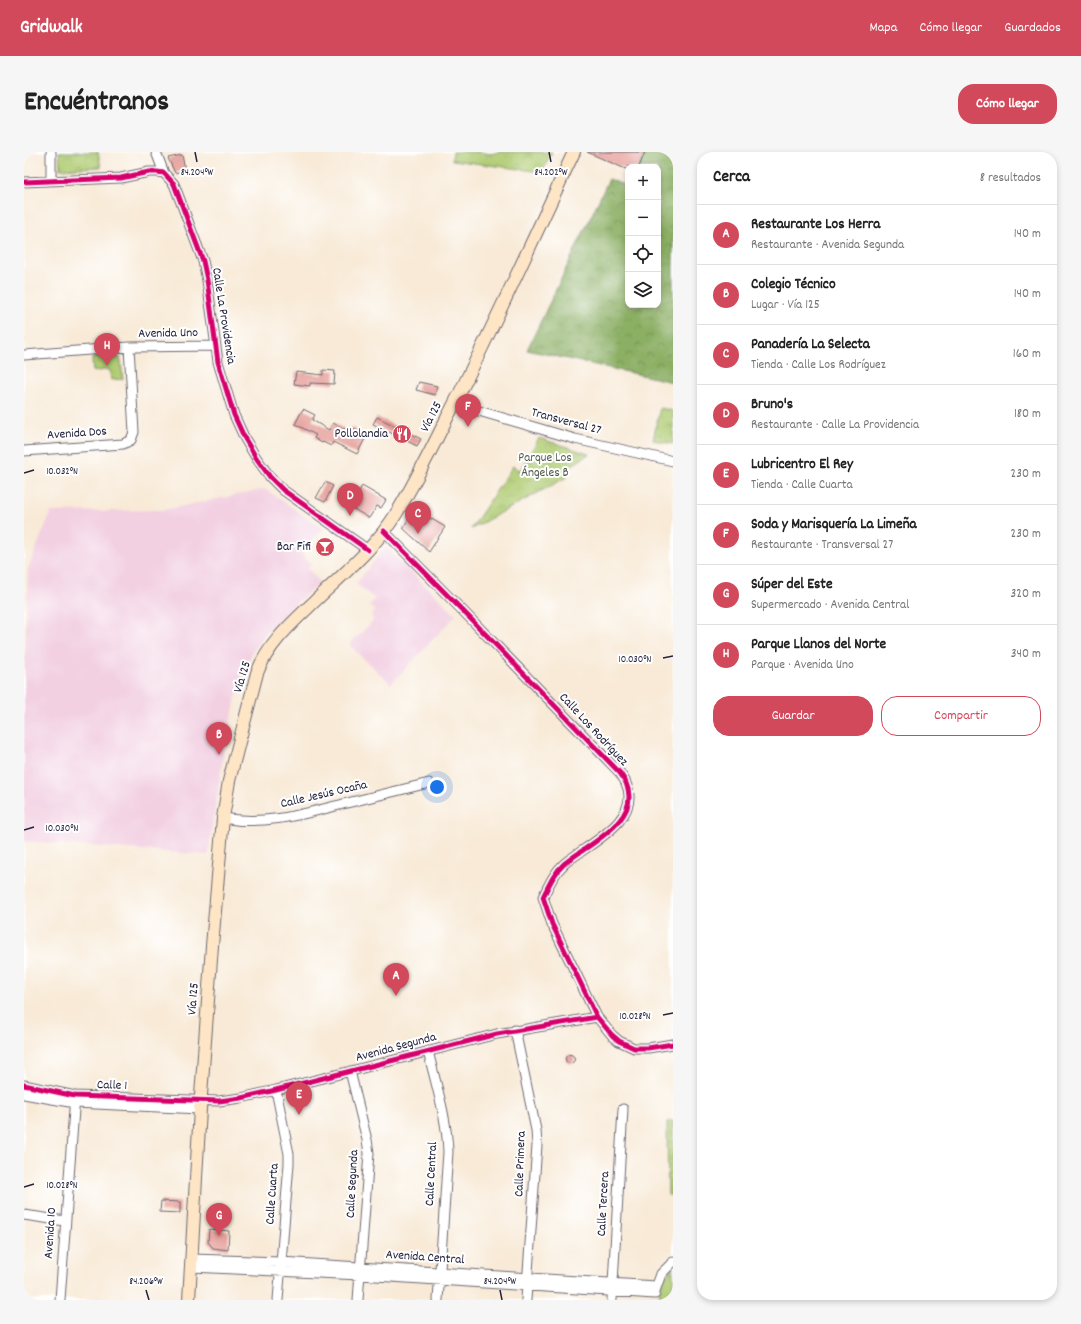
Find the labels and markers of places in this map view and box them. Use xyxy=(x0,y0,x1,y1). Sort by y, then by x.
pin: H xyxy=(94,333,120,366)
pin: F xyxy=(455,394,481,427)
restaurant icon: Pollolandia xyxy=(391,423,413,445)
place label: Pollolandia xyxy=(335,425,389,444)
pin: D xyxy=(337,483,363,516)
pin: C xyxy=(405,501,431,534)
bar icon: Bar Fifi xyxy=(314,536,336,558)
place label: Bar Fifi xyxy=(277,538,311,557)
pin: B xyxy=(206,722,232,755)
pin: A xyxy=(383,963,409,996)
pin: E xyxy=(286,1082,312,1115)
pin: G xyxy=(206,1203,232,1236)

